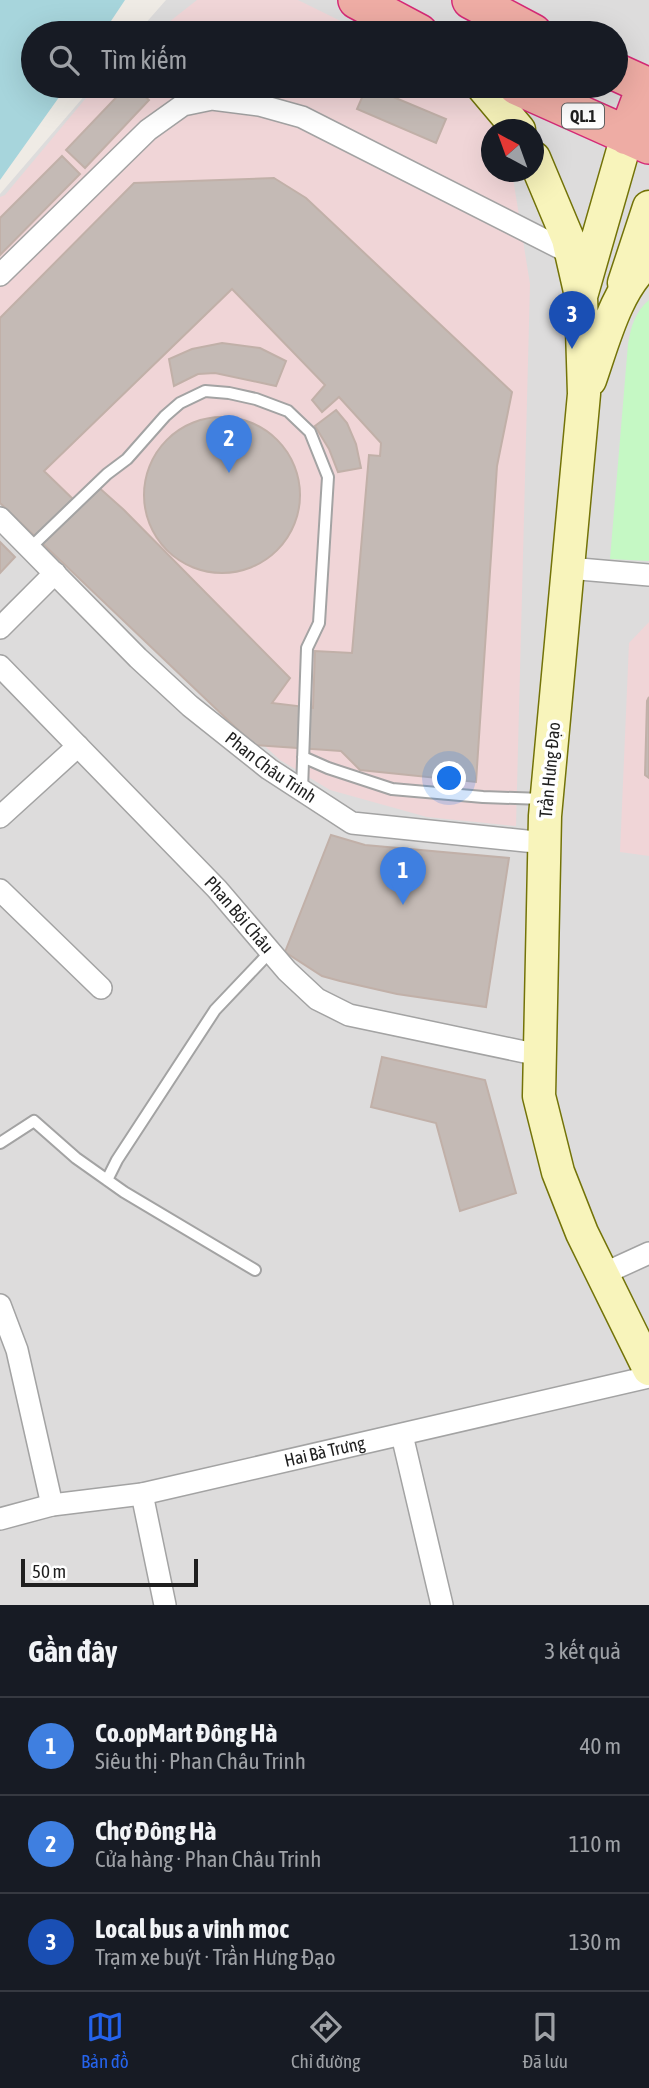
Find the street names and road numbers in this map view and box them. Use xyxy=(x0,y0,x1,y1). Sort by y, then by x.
road number: QL.1 xyxy=(562,104,604,128)
street label: Trần Hưng Đạo xyxy=(534,721,564,819)
street label: Phan Châu Trinh xyxy=(221,727,320,807)
street label: Phan Bội Châu xyxy=(200,872,278,957)
street label: Hai Bà Trưng xyxy=(282,1432,367,1471)

